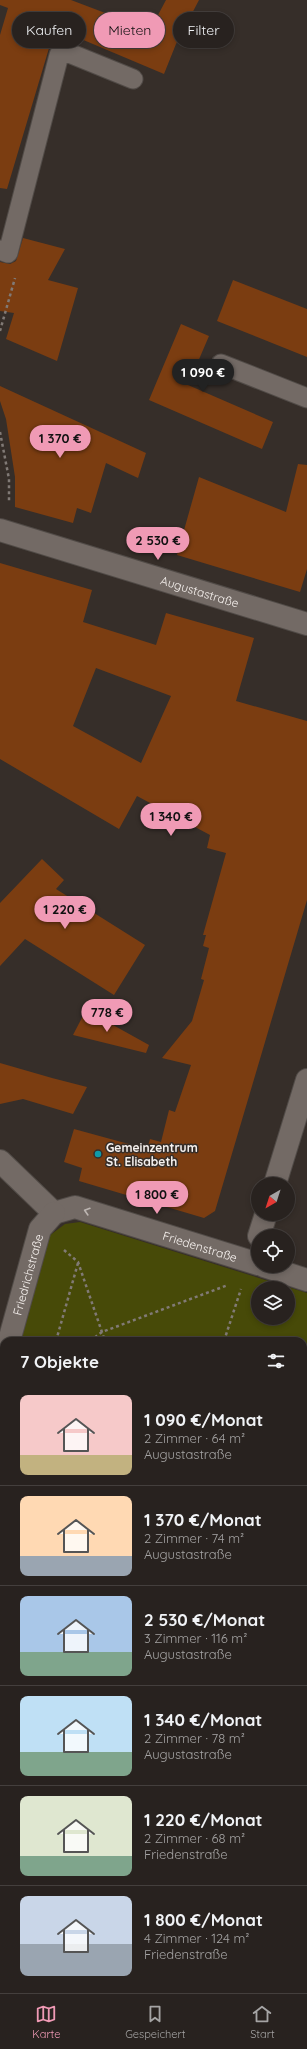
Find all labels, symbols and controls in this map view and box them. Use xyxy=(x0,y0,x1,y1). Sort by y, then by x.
chip: Kaufen xyxy=(12,12,86,48)
chip: Mieten xyxy=(94,12,165,48)
chip: Filter xyxy=(173,12,234,48)
pin: 1 090 € xyxy=(166,359,240,393)
text: 1 090 € xyxy=(181,364,225,380)
pin: 1 370 € xyxy=(23,425,97,459)
text: 1 370 € xyxy=(39,430,81,446)
pin: 2 530 € xyxy=(121,527,195,561)
text: 2 530 € xyxy=(135,532,181,548)
street label: Augustastraße xyxy=(159,572,241,610)
pin: 1 340 € xyxy=(134,803,208,837)
text: 1 340 € xyxy=(149,808,193,824)
pin: 1 220 € xyxy=(28,896,102,930)
text: 1 220 € xyxy=(43,901,87,917)
pin: 778 € xyxy=(79,999,135,1033)
text: 778 € xyxy=(90,1004,124,1020)
place label: Gemeinzentrum St. Elisabeth xyxy=(106,1140,198,1169)
marker: Gemeinzentrum St. Elisabeth xyxy=(93,1149,103,1159)
north arrow xyxy=(251,1177,295,1221)
map controls xyxy=(251,1177,295,1325)
pin: 1 800 € xyxy=(120,1181,194,1215)
text: 1 800 € xyxy=(135,1186,179,1202)
one-way arrow xyxy=(84,1207,91,1216)
street label: Friedenstraße xyxy=(161,1227,240,1265)
button: locate xyxy=(251,1229,295,1273)
street label: Friedrichstraße xyxy=(9,1232,46,1317)
button: layers xyxy=(251,1281,295,1325)
icon: filters xyxy=(265,1350,287,1372)
text: 7 Objekte xyxy=(20,1351,99,1372)
text: 1 090 €/Monat xyxy=(144,1409,263,1430)
icon: home xyxy=(52,1411,100,1459)
text: 2 Zimmer · 64 m² xyxy=(144,1430,245,1446)
text: Augustastraße xyxy=(144,1446,232,1462)
text: 1 370 €/Monat xyxy=(144,1509,262,1530)
icon: home xyxy=(52,1512,100,1560)
text: 2 Zimmer · 74 m² xyxy=(144,1530,244,1546)
text: Augustastraße xyxy=(144,1546,232,1562)
text: 2 530 €/Monat xyxy=(144,1609,265,1630)
icon: home xyxy=(52,1612,100,1660)
text: 3 Zimmer · 116 m² xyxy=(144,1630,247,1646)
text: Augustastraße xyxy=(144,1646,232,1662)
text: 1 340 €/Monat xyxy=(144,1709,262,1730)
icon: home xyxy=(52,1712,100,1760)
text: 2 Zimmer · 78 m² xyxy=(144,1730,245,1746)
text: Augustastraße xyxy=(144,1746,232,1762)
text: 1 220 €/Monat xyxy=(144,1809,263,1830)
icon: home xyxy=(52,1812,100,1860)
text: 2 Zimmer · 68 m² xyxy=(144,1830,245,1846)
text: Friedenstraße xyxy=(144,1846,228,1862)
text: 1 800 €/Monat xyxy=(144,1909,263,1930)
icon: home xyxy=(52,1912,100,1960)
text: 4 Zimmer · 124 m² xyxy=(144,1930,249,1946)
text: Friedenstraße xyxy=(144,1946,228,1962)
tab: Karte xyxy=(32,2003,61,2041)
tab: Gespeichert xyxy=(125,2003,186,2041)
tab: Start xyxy=(250,2003,275,2041)

